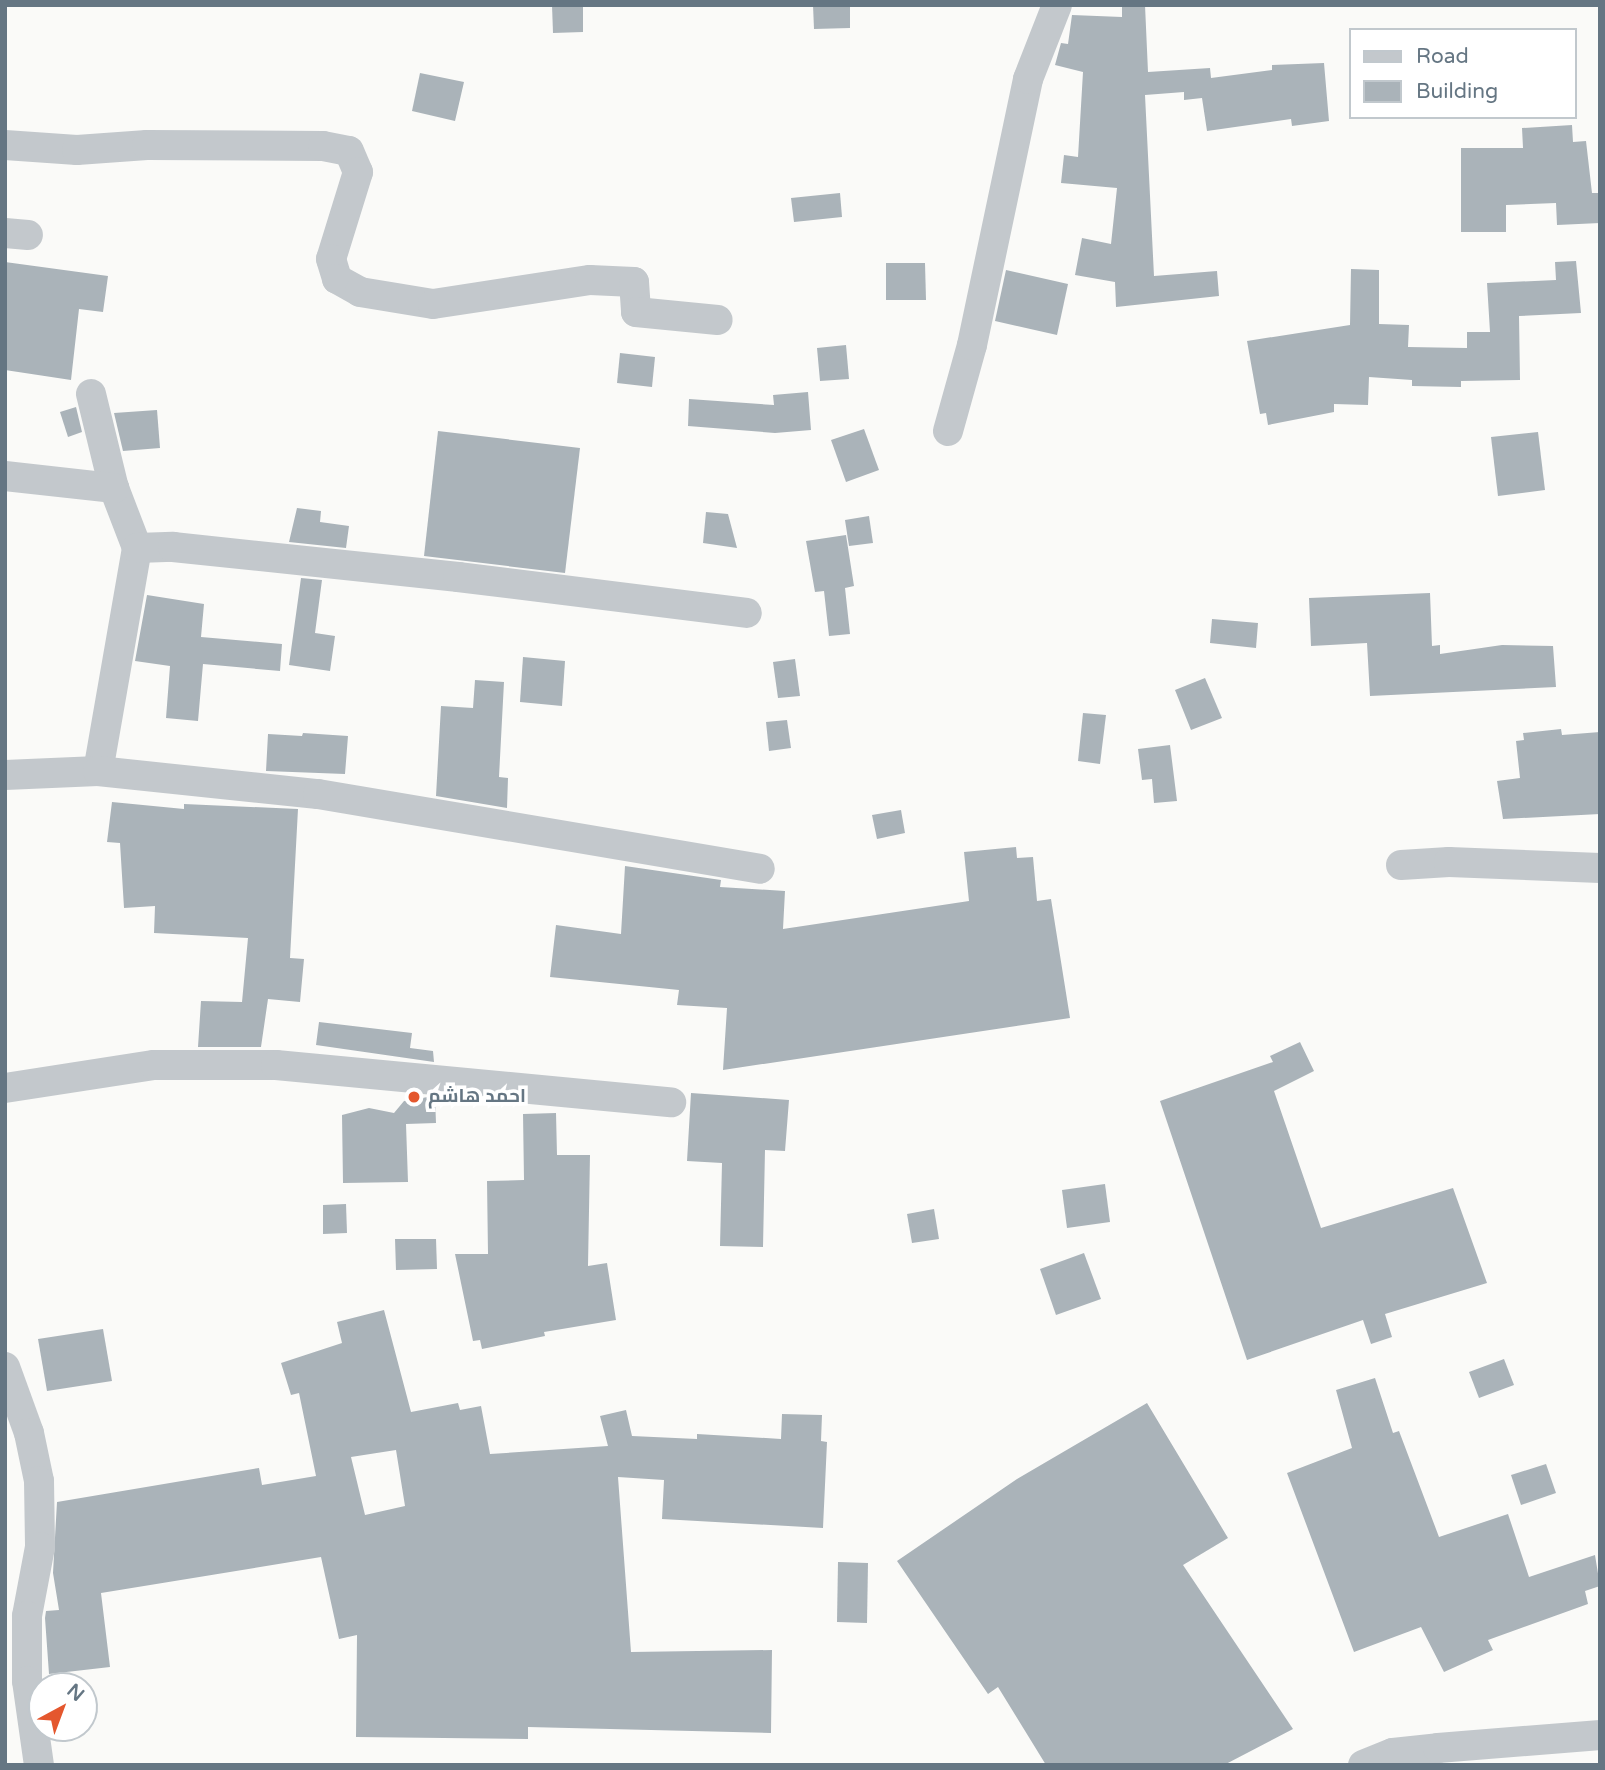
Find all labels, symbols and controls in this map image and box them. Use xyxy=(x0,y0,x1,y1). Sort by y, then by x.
legend xyxy=(1350,28,1577,119)
text: Road xyxy=(1416,44,1469,69)
text: Building xyxy=(1416,79,1498,104)
place label: احمد هاشم xyxy=(428,1086,526,1108)
marker: احمد هاشم xyxy=(406,1089,422,1105)
north arrow xyxy=(28,1672,98,1742)
text: N xyxy=(62,1679,88,1706)

